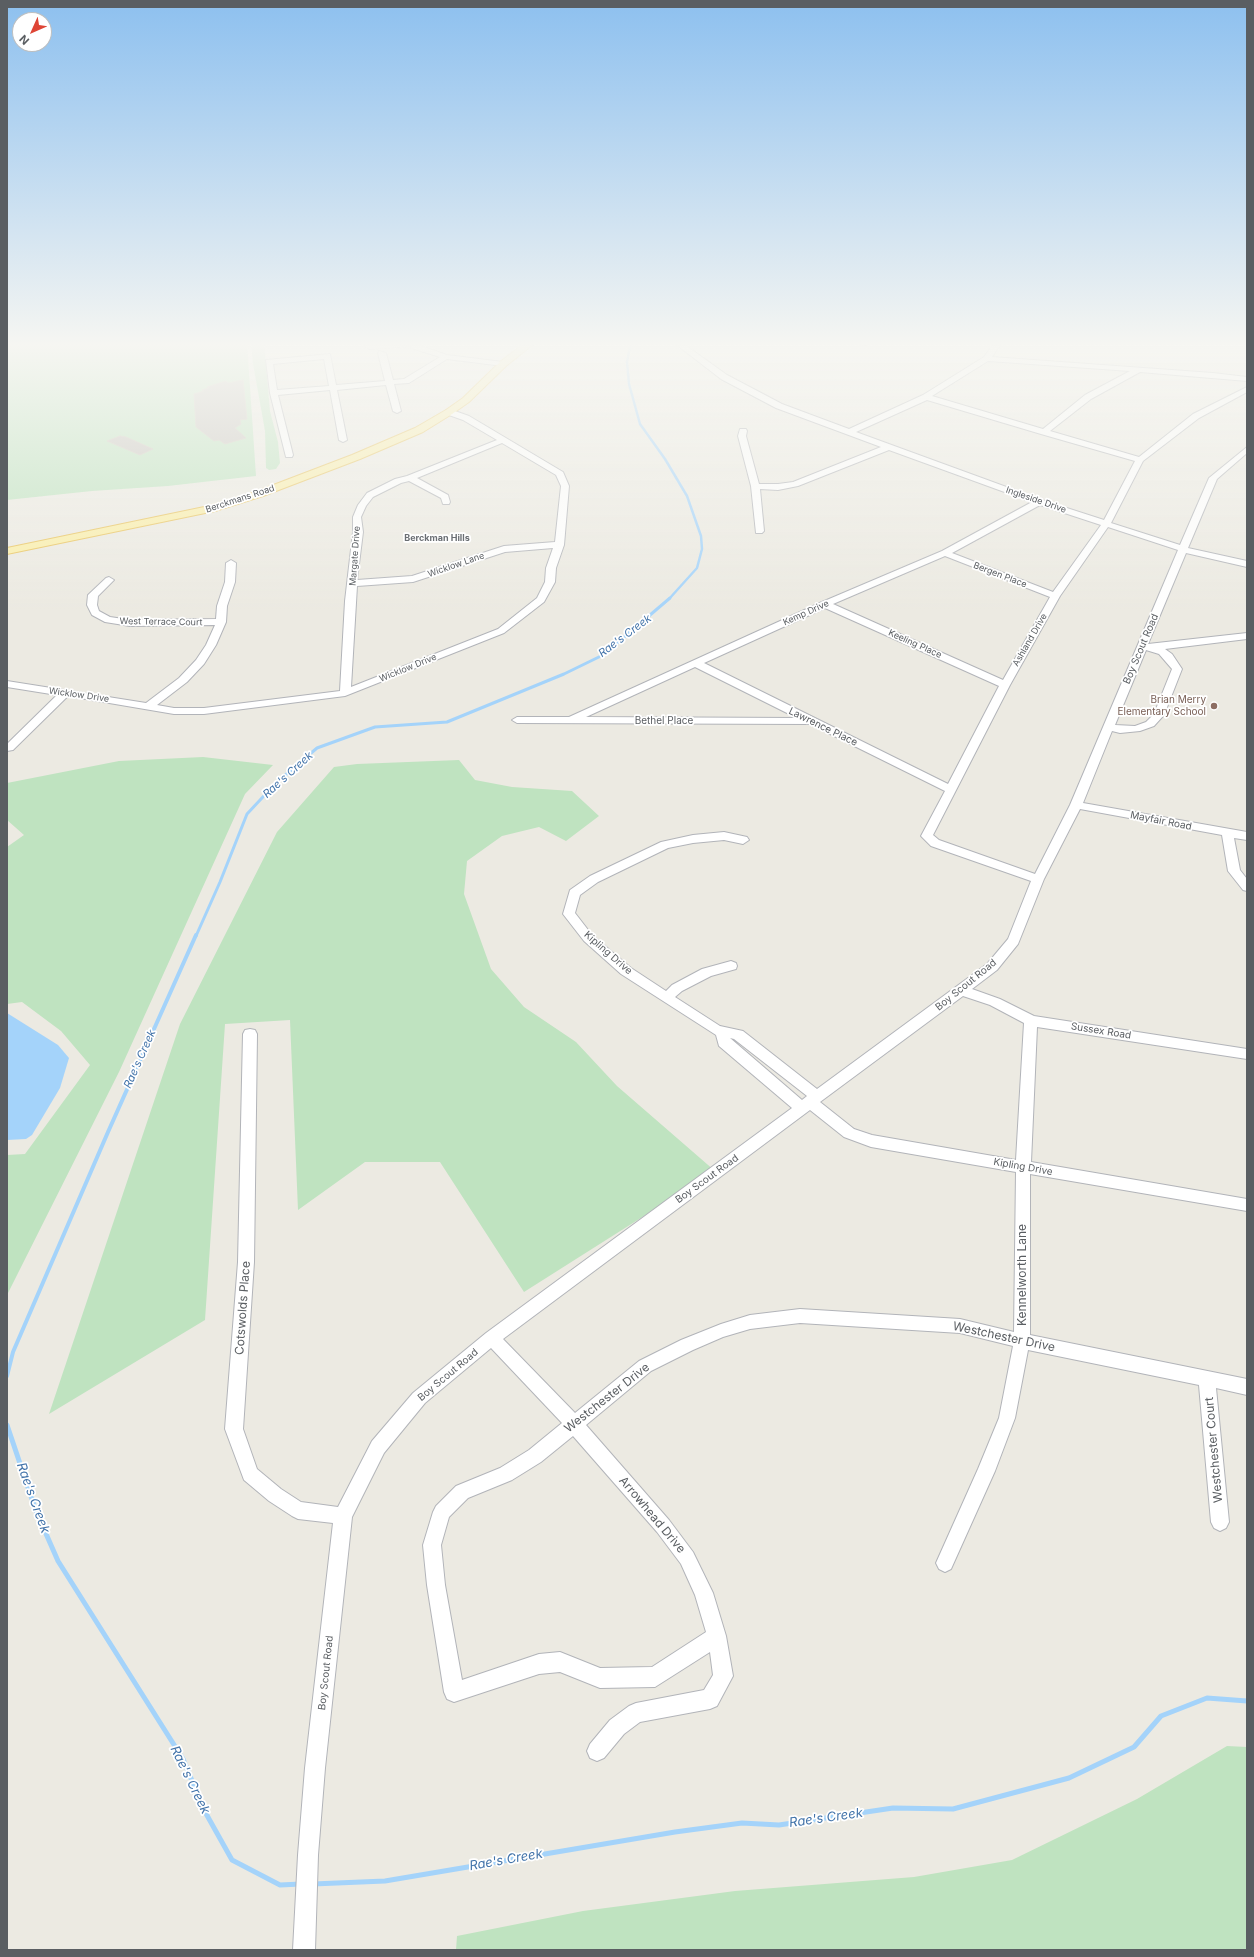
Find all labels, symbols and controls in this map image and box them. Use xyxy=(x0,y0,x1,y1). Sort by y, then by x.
north arrow xyxy=(12,12,52,52)
text: N xyxy=(16,32,32,48)
street label: Berckmans Road xyxy=(204,483,276,515)
street label: Ingleside Drive xyxy=(1004,485,1068,515)
street label: Margate Drive xyxy=(348,526,362,586)
district label: Berckman Hills xyxy=(404,533,470,543)
street label: Wicklow Lane xyxy=(426,550,486,580)
street label: Bergen Place xyxy=(972,560,1028,590)
street label: Kemp Drive xyxy=(781,598,831,628)
water label: Rae's Creek xyxy=(596,612,654,660)
street label: Ashland Drive xyxy=(1011,612,1049,668)
street label: Boy Scout Road xyxy=(1121,612,1161,686)
street label: West Terrace Court xyxy=(119,616,203,628)
street label: Keeling Place xyxy=(887,627,943,661)
street label: Wicklow Drive xyxy=(378,652,438,684)
street label: Wicklow Drive xyxy=(48,685,110,705)
place label: Brian Merry Elementary School xyxy=(1117,694,1206,718)
marker: Brian Merry Elementary School xyxy=(1209,701,1219,711)
street label: Lawrence Place xyxy=(787,705,859,749)
street label: Bethel Place xyxy=(635,715,693,727)
water label: Rae's Creek xyxy=(260,749,316,801)
street label: Mayfair Road xyxy=(1129,809,1193,833)
street label: Kipling Drive xyxy=(581,929,635,977)
street label: Boy Scout Road xyxy=(933,957,999,1013)
street label: Sussex Road xyxy=(1070,1020,1132,1042)
water label: Rae's Creek xyxy=(121,1028,159,1090)
street label: Boy Scout Road xyxy=(673,1152,741,1206)
street label: Kipling Drive xyxy=(992,1156,1054,1178)
street label: Kennelworth Lane xyxy=(1015,1224,1029,1326)
street label: Cotswolds Place xyxy=(233,1261,253,1355)
street label: Westchester Drive xyxy=(952,1319,1056,1355)
street label: Boy Scout Road xyxy=(415,1346,481,1404)
street label: Westchester Drive xyxy=(562,1360,652,1436)
street label: Westchester Court xyxy=(1202,1397,1226,1503)
water label: Rae's Creek xyxy=(13,1460,53,1536)
street label: Arrowhead Drive xyxy=(616,1474,688,1556)
street label: Boy Scout Road xyxy=(316,1635,336,1711)
water label: Rae's Creek xyxy=(167,1743,213,1817)
water label: Rae's Creek xyxy=(788,1805,864,1831)
water label: Rae's Creek xyxy=(468,1846,544,1874)

